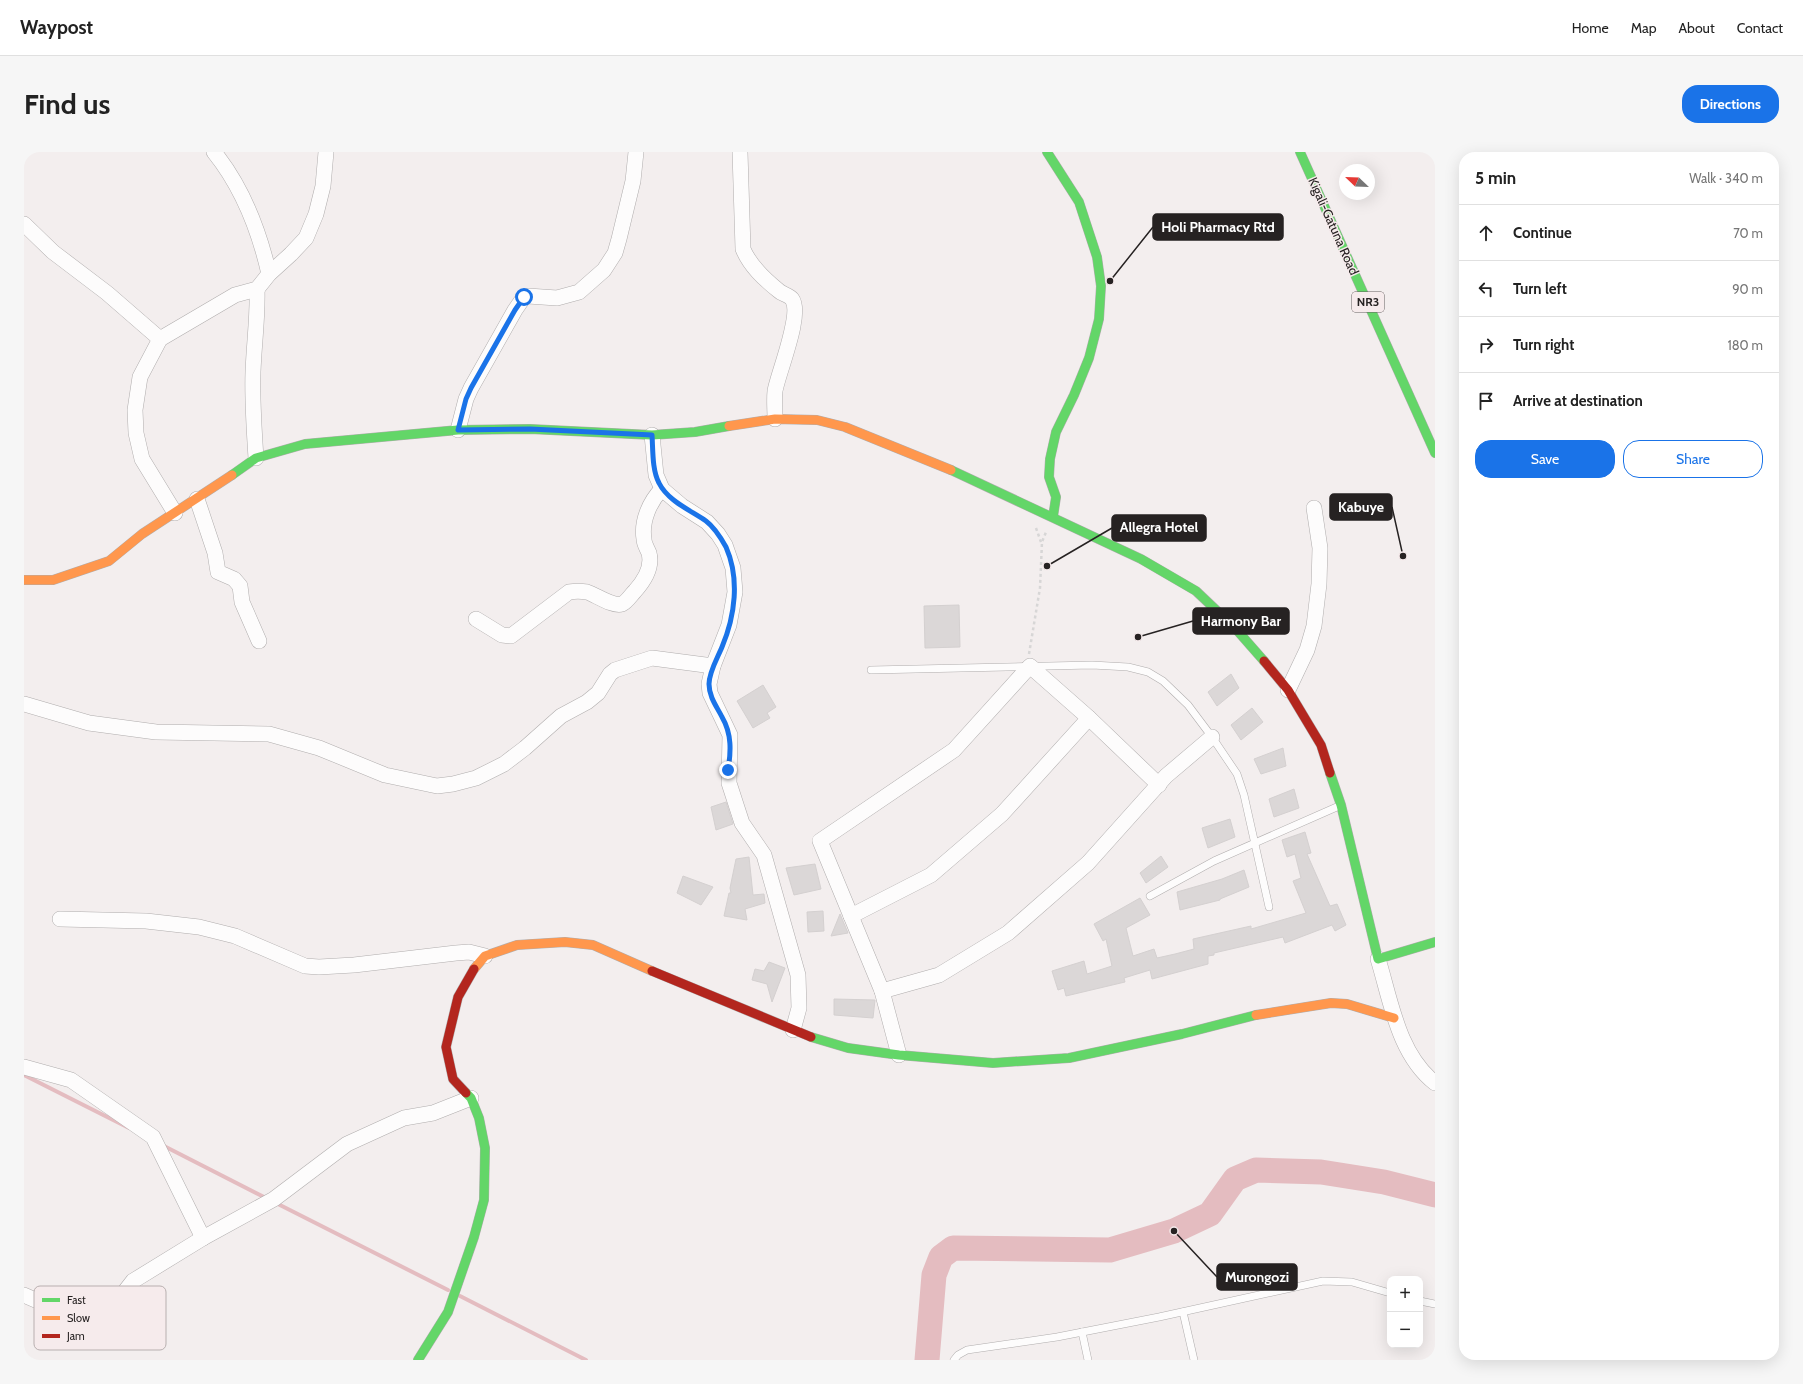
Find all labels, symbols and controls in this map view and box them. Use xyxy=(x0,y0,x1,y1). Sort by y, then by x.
text: Waypost xyxy=(20,16,93,39)
text: Home xyxy=(1572,19,1609,37)
text: Map xyxy=(1631,19,1656,37)
text: About xyxy=(1678,19,1715,37)
text: Contact xyxy=(1737,19,1783,37)
button: Directions xyxy=(1682,85,1779,123)
text: Find us xyxy=(24,87,110,121)
north arrow xyxy=(1339,164,1375,200)
text: 5 min xyxy=(1475,168,1516,188)
text: Walk · 340 m xyxy=(1689,170,1763,186)
street label: Kigali-Gatuna Road xyxy=(1305,175,1363,277)
callout: Holi Pharmacy Rtd xyxy=(1153,214,1283,240)
text: Holi Pharmacy Rtd xyxy=(1161,218,1275,236)
icon: ahead xyxy=(1475,222,1497,244)
text: Continue xyxy=(1513,224,1572,242)
text: 70 m xyxy=(1733,225,1763,241)
icon: left xyxy=(1475,278,1497,300)
text: Turn left xyxy=(1513,280,1567,298)
text: 90 m xyxy=(1732,281,1763,297)
route start xyxy=(515,288,533,306)
road number: NR3 xyxy=(1352,292,1384,312)
icon: right xyxy=(1475,334,1497,356)
text: Turn right xyxy=(1513,336,1574,354)
text: 180 m xyxy=(1727,337,1763,353)
icon: arrive xyxy=(1475,390,1497,412)
text: Arrive at destination xyxy=(1513,392,1643,410)
button: Save xyxy=(1475,440,1615,478)
button: Share xyxy=(1623,440,1763,478)
callout: Kabuye xyxy=(1330,494,1392,520)
text: Kabuye xyxy=(1338,498,1384,516)
callout: Allegra Hotel xyxy=(1112,515,1206,541)
text: Allegra Hotel xyxy=(1120,518,1199,536)
callout: Harmony Bar xyxy=(1193,608,1289,634)
text: Harmony Bar xyxy=(1201,612,1282,630)
route end xyxy=(719,761,737,779)
callout: Murongozi xyxy=(1217,1264,1297,1290)
text: Murongozi xyxy=(1225,1268,1289,1286)
map controls xyxy=(1387,1276,1423,1348)
button: + xyxy=(1387,1276,1423,1312)
legend xyxy=(34,1286,166,1350)
text: Fast xyxy=(67,1293,86,1307)
text: Slow xyxy=(67,1311,90,1325)
button: − xyxy=(1387,1312,1423,1348)
text: Jam xyxy=(66,1329,85,1343)

